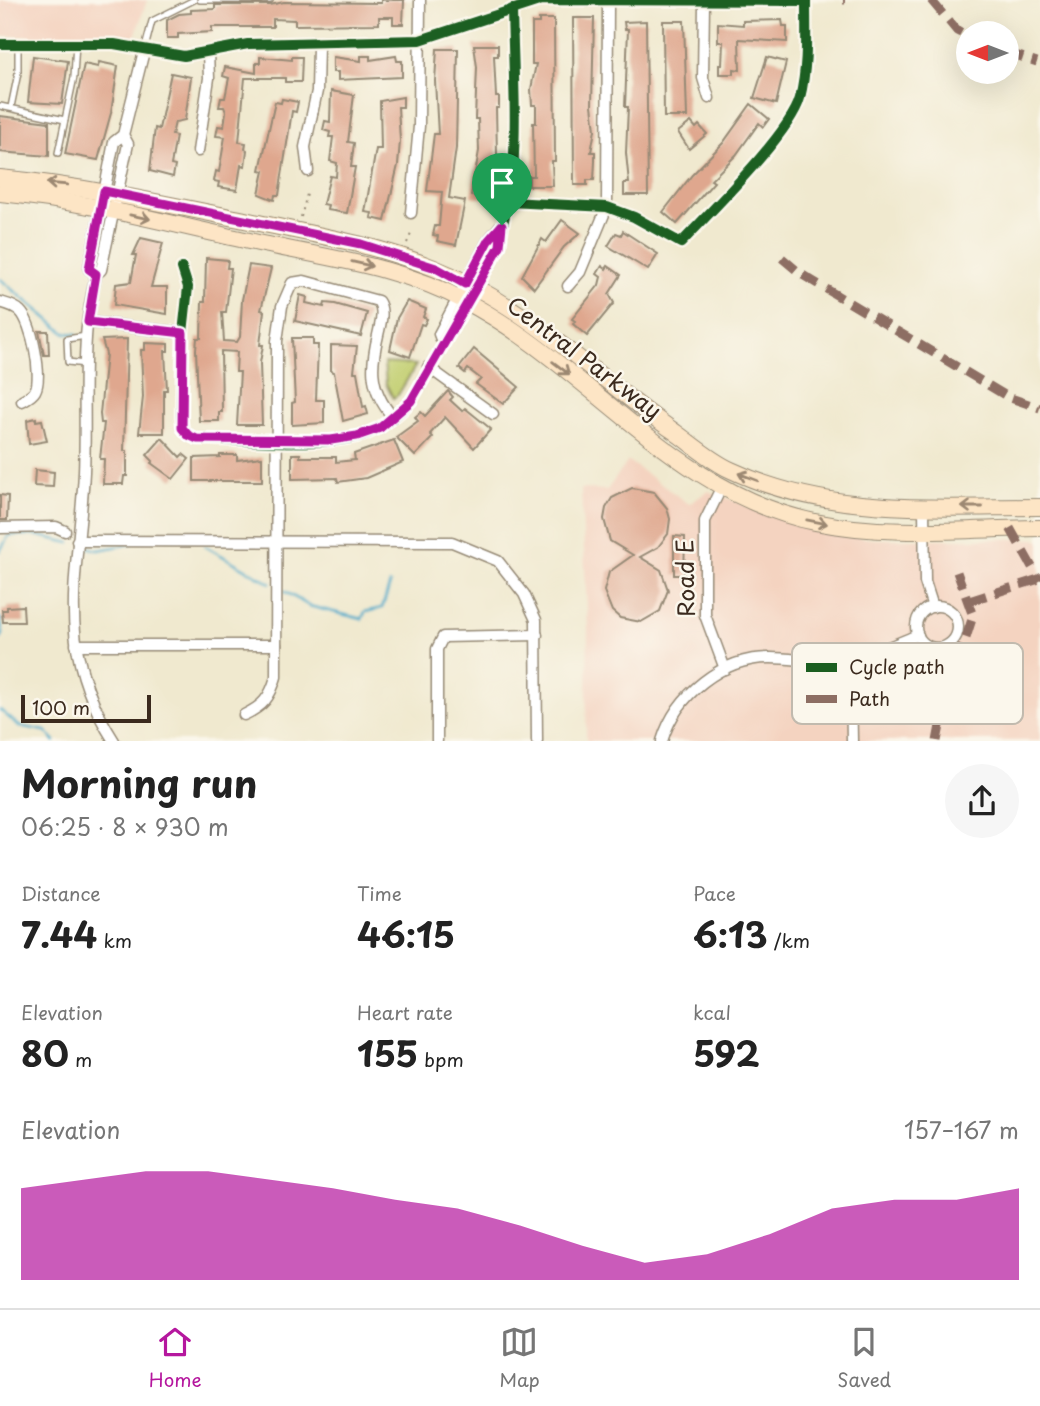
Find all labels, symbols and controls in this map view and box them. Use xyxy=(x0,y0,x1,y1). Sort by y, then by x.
north arrow xyxy=(956,21,1018,84)
map controls xyxy=(956,21,1019,84)
pin xyxy=(472,153,532,225)
icon: arrive xyxy=(483,164,521,202)
one-way arrow xyxy=(46,177,69,190)
one-way arrow xyxy=(128,211,151,224)
one-way arrow xyxy=(350,258,373,271)
street label: Central Parkway xyxy=(500,287,670,427)
one-way arrow xyxy=(552,360,571,375)
one-way arrow xyxy=(738,470,760,482)
one-way arrow xyxy=(961,500,984,514)
one-way arrow xyxy=(805,515,828,529)
street label: Road E xyxy=(666,539,703,617)
legend xyxy=(792,643,1023,724)
text: Cycle path xyxy=(849,652,945,680)
text: Path xyxy=(849,684,890,712)
scale bar xyxy=(21,692,150,724)
text: 100 m xyxy=(32,693,90,721)
text: Morning run xyxy=(21,754,257,811)
button: share xyxy=(945,764,1019,838)
text: 06:25 · 8 × 930 m xyxy=(21,809,229,844)
text: Distance xyxy=(21,879,101,907)
text: Time xyxy=(357,879,402,907)
text: Pace xyxy=(693,879,736,907)
text: 7.44 xyxy=(21,907,97,960)
text: 46:15 xyxy=(357,907,455,960)
text: 6:13 xyxy=(693,907,768,960)
text: km xyxy=(97,926,132,954)
text: /km xyxy=(768,926,810,954)
text: Elevation xyxy=(21,998,103,1026)
text: Heart rate xyxy=(357,998,453,1026)
text: kcal xyxy=(693,998,731,1026)
text: 80 xyxy=(21,1026,69,1079)
text: 155 xyxy=(357,1026,418,1079)
text: 592 xyxy=(693,1026,760,1079)
text: m xyxy=(69,1045,92,1073)
text: bpm xyxy=(418,1045,464,1073)
text: Elevation xyxy=(21,1112,120,1147)
text: 157–167 m xyxy=(904,1112,1019,1147)
tab: Home xyxy=(149,1323,202,1393)
tab: Map xyxy=(499,1323,540,1393)
tab: Saved xyxy=(837,1323,891,1393)

